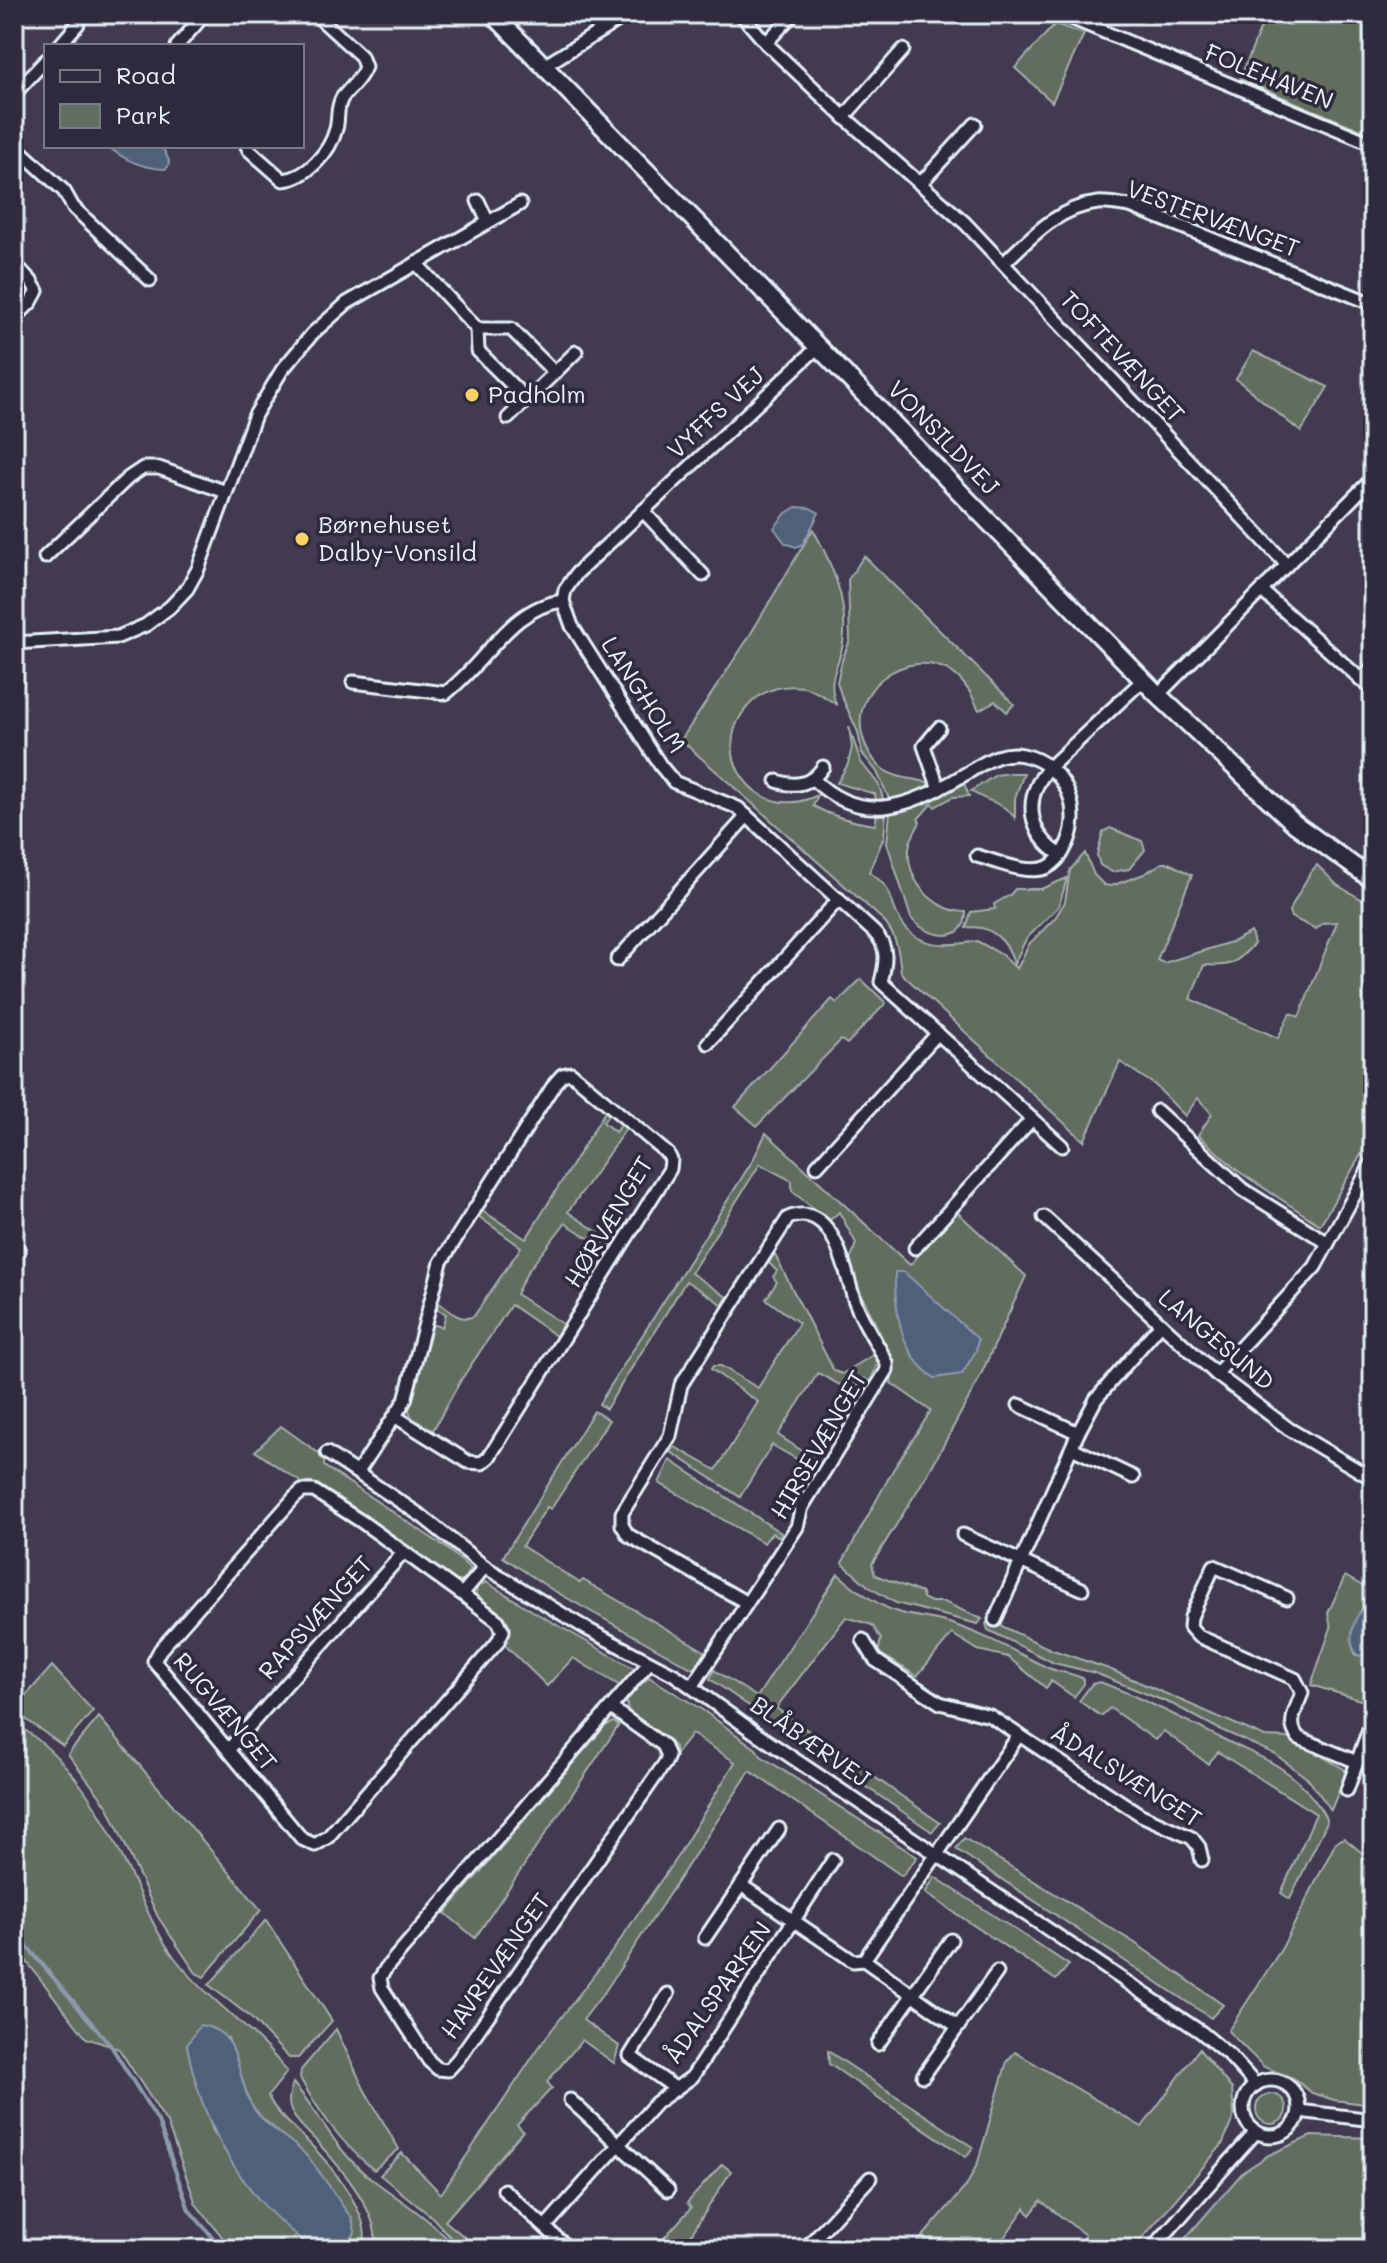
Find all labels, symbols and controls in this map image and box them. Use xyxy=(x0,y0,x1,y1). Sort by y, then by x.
street label: FOLEHAVEN xyxy=(1201,36,1338,115)
legend xyxy=(44,44,304,148)
text: Road xyxy=(116,59,176,90)
text: Park xyxy=(116,99,170,130)
street label: VESTERVÆNGET xyxy=(1123,172,1304,263)
street label: TOFTEVÆNGET xyxy=(1054,283,1192,428)
street label: VYFFS VEJ xyxy=(660,359,770,465)
street label: VONSILDVEJ xyxy=(882,373,1007,501)
place label: Padholm xyxy=(488,378,586,409)
marker: Padholm xyxy=(463,386,481,404)
place label: Børnehuset Dalby-Vonsild xyxy=(318,508,477,567)
marker: Børnehuset Dalby-Vonsild xyxy=(293,530,311,548)
street label: LANGHOLM xyxy=(595,630,693,758)
street label: HØRVÆNGET xyxy=(556,1150,659,1293)
street label: LANGESUND xyxy=(1153,1281,1281,1396)
street label: HIRSEVÆNGET xyxy=(763,1364,873,1524)
street label: RAPSVÆNGET xyxy=(251,1548,379,1686)
street label: RUGVÆNGET xyxy=(167,1645,285,1777)
street label: BLÅBÆRVEJ xyxy=(745,1688,877,1793)
street label: ÅDALSVÆNGET xyxy=(1046,1716,1208,1834)
street label: HAVREVÆNGET xyxy=(433,1886,557,2044)
street label: ÅDALSPARKEN xyxy=(656,1915,777,2069)

